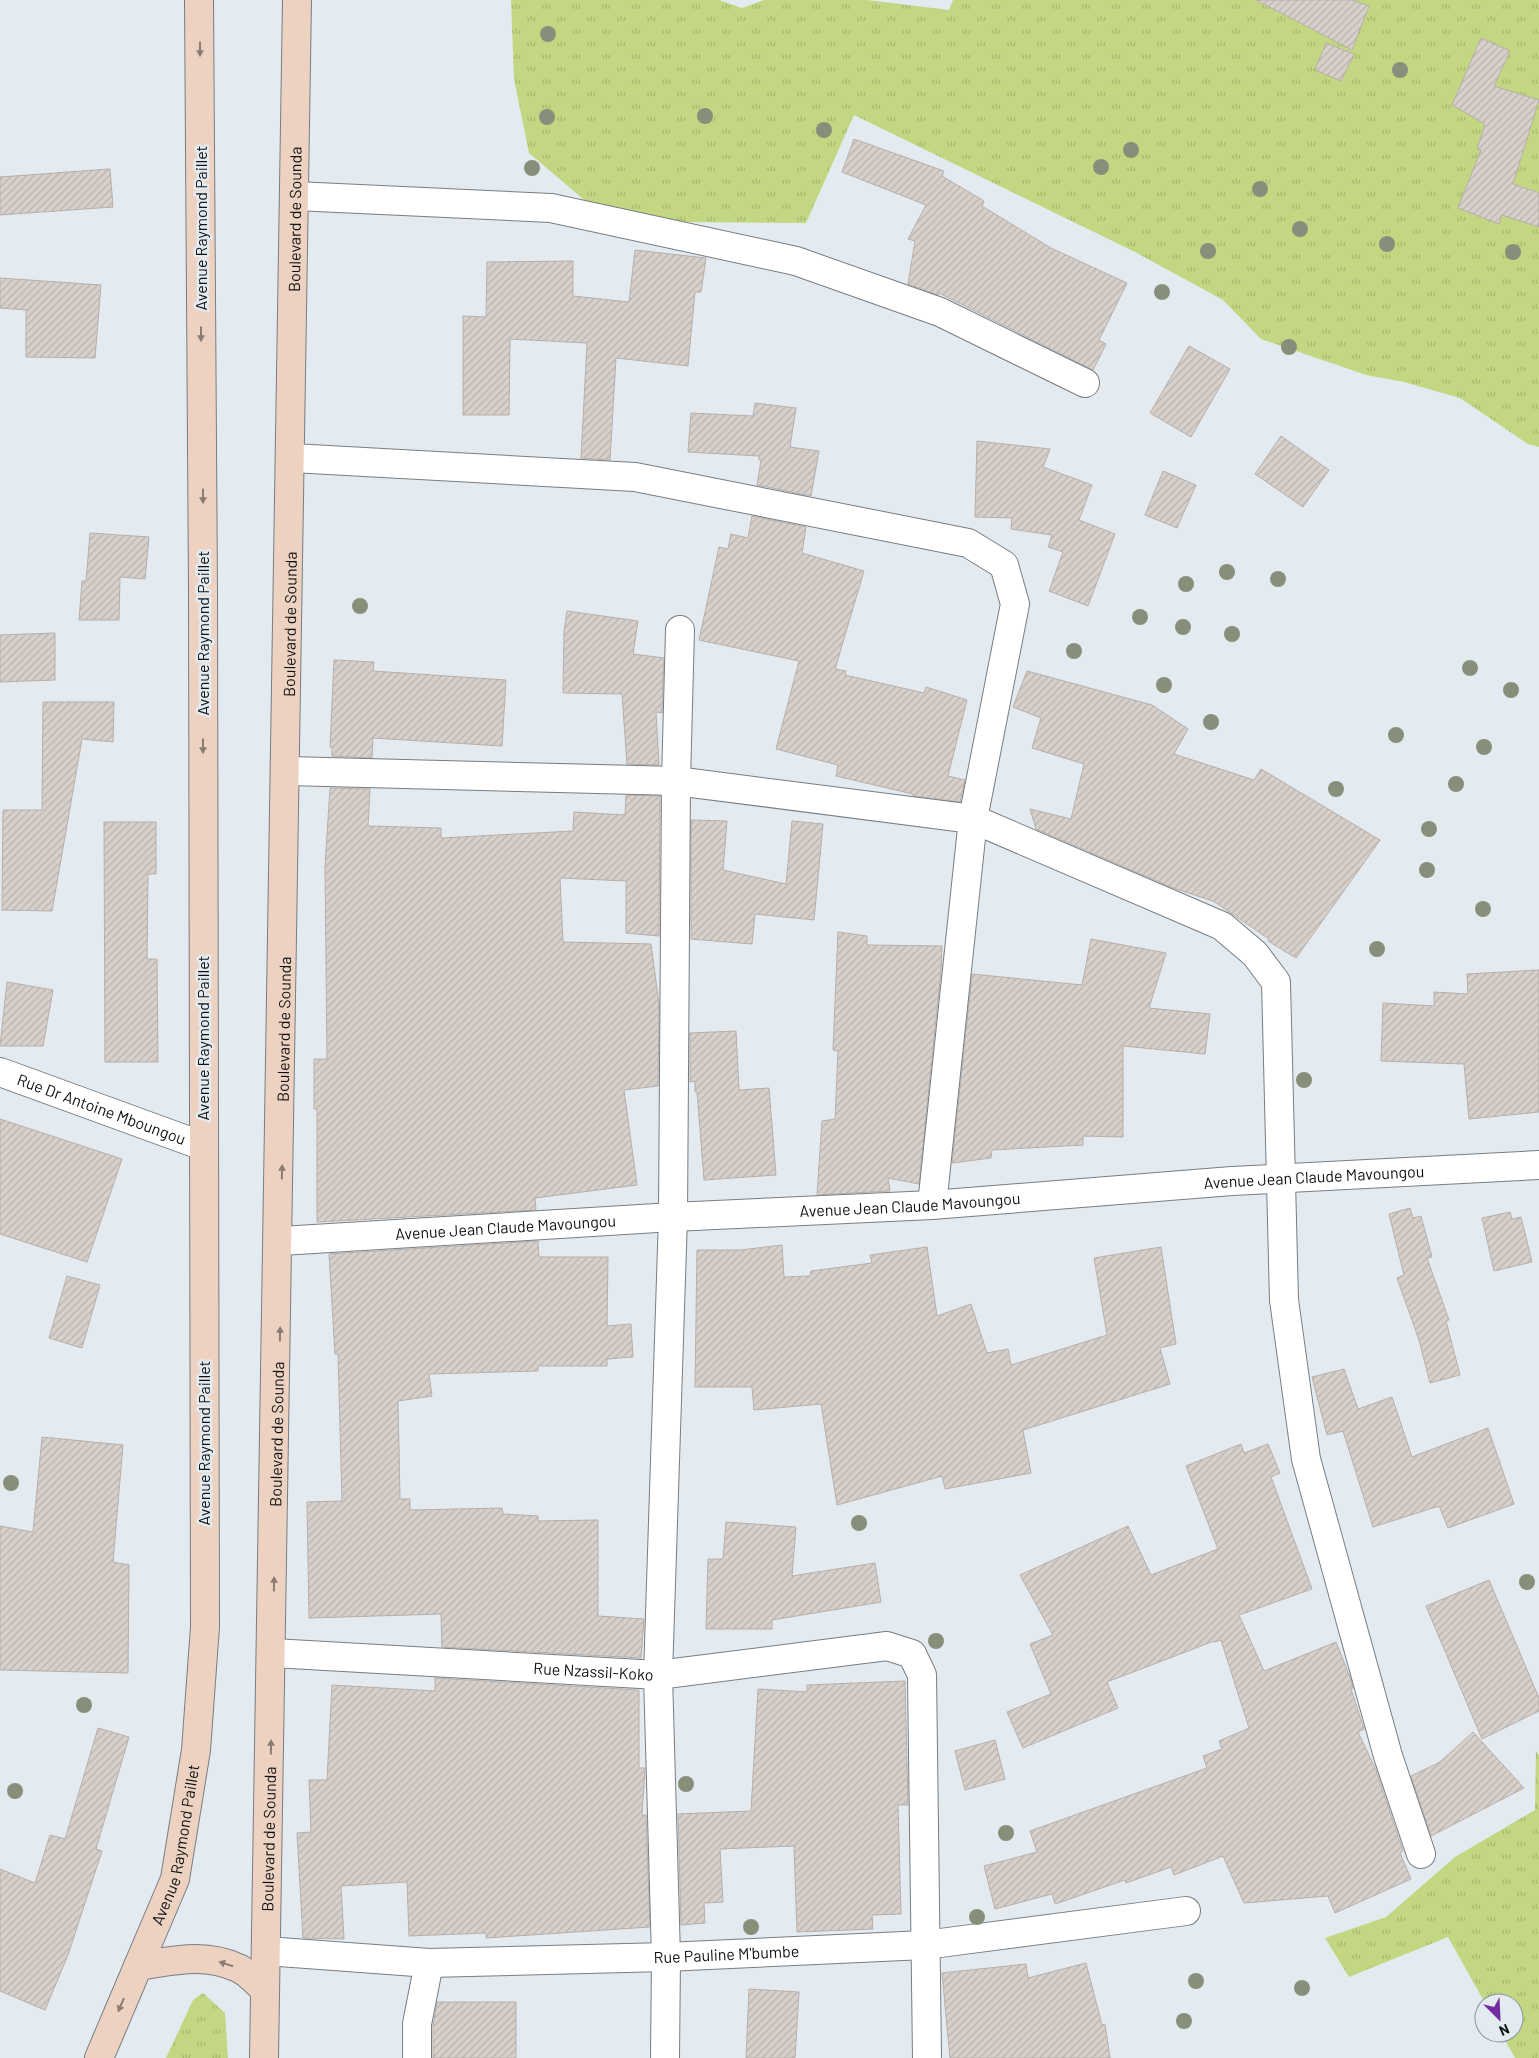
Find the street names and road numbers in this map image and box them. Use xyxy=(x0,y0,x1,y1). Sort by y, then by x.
street label: Avenue Raymond Paillet xyxy=(191,146,210,310)
street label: Boulevard de Sounda xyxy=(284,147,305,292)
street label: Avenue Raymond Paillet xyxy=(193,551,212,715)
street label: Boulevard de Sounda xyxy=(279,551,300,697)
street label: Avenue Raymond Paillet xyxy=(193,956,212,1120)
street label: Boulevard de Sounda xyxy=(273,956,294,1102)
street label: Rue Dr Antoine Mboungou xyxy=(15,1069,188,1148)
street label: Avenue Jean Claude Mavoungou xyxy=(1203,1161,1425,1192)
street label: Avenue Jean Claude Mavoungou xyxy=(799,1188,1021,1220)
street label: Avenue Jean Claude Mavoungou xyxy=(395,1211,616,1243)
street label: Avenue Raymond Paillet xyxy=(194,1361,213,1525)
street label: Boulevard de Sounda xyxy=(265,1361,287,1507)
street label: Rue Nzassil-Koko xyxy=(533,1658,654,1684)
street label: Avenue Raymond Paillet xyxy=(147,1763,203,1928)
street label: Boulevard de Sounda xyxy=(257,1766,279,1912)
street label: Rue Pauline M'bumbe xyxy=(653,1941,800,1966)

